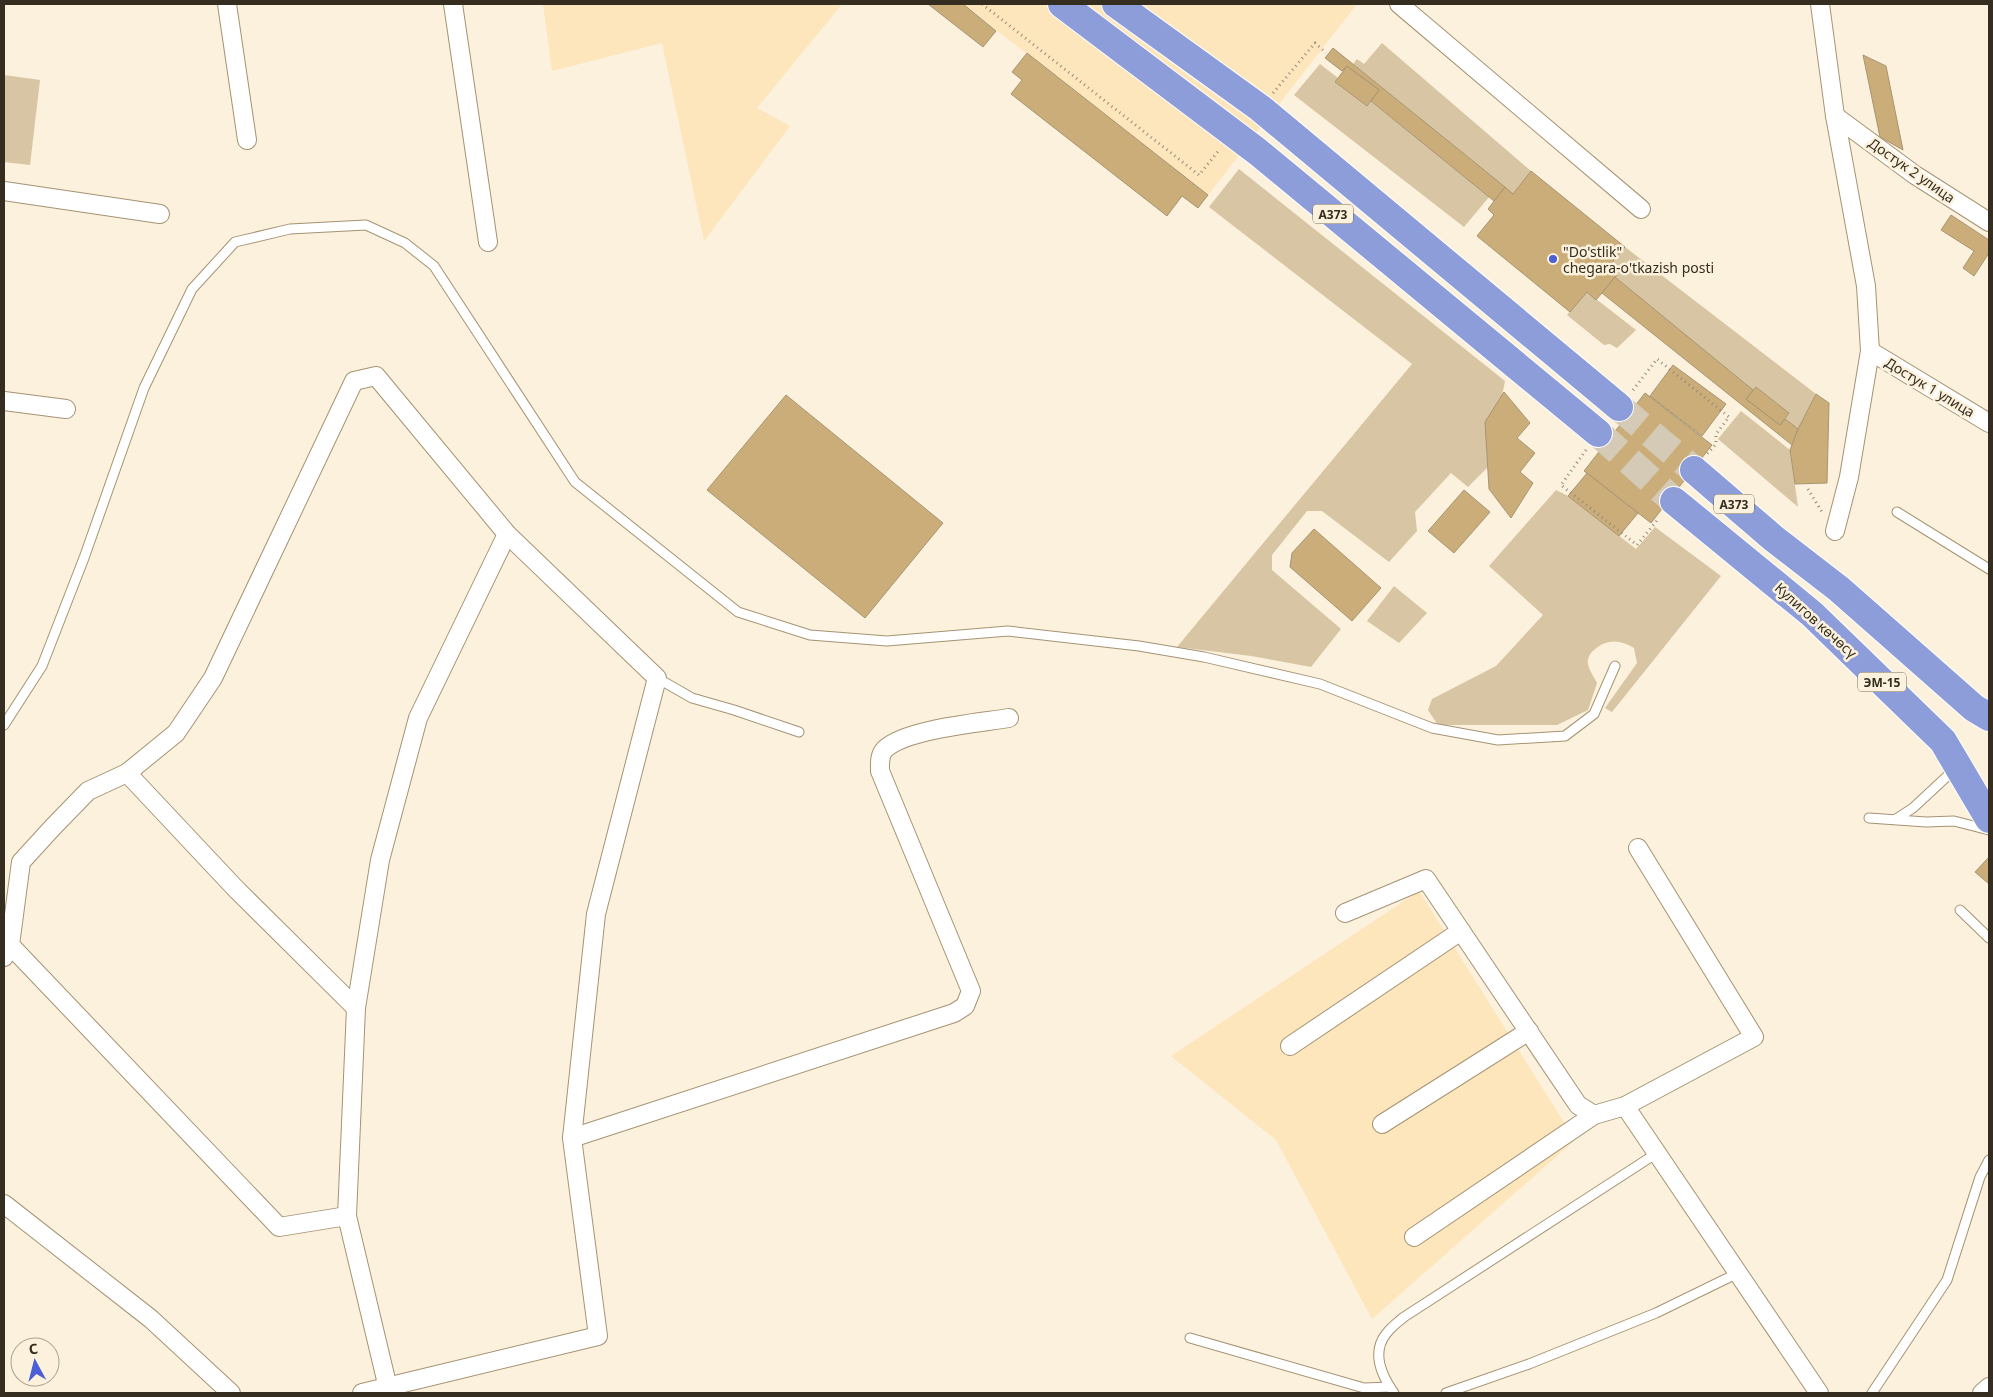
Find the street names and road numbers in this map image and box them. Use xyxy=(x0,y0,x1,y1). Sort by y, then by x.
street label: Достук 2 улица xyxy=(1865,133,1959,207)
road number: A373 xyxy=(1313,204,1353,223)
street label: Достук 1 улица xyxy=(1882,353,1978,421)
road number: A373 xyxy=(1714,494,1754,514)
street label: Кулигов көчөсү xyxy=(1771,578,1862,662)
road number: ЭМ-15 xyxy=(1858,672,1906,692)

